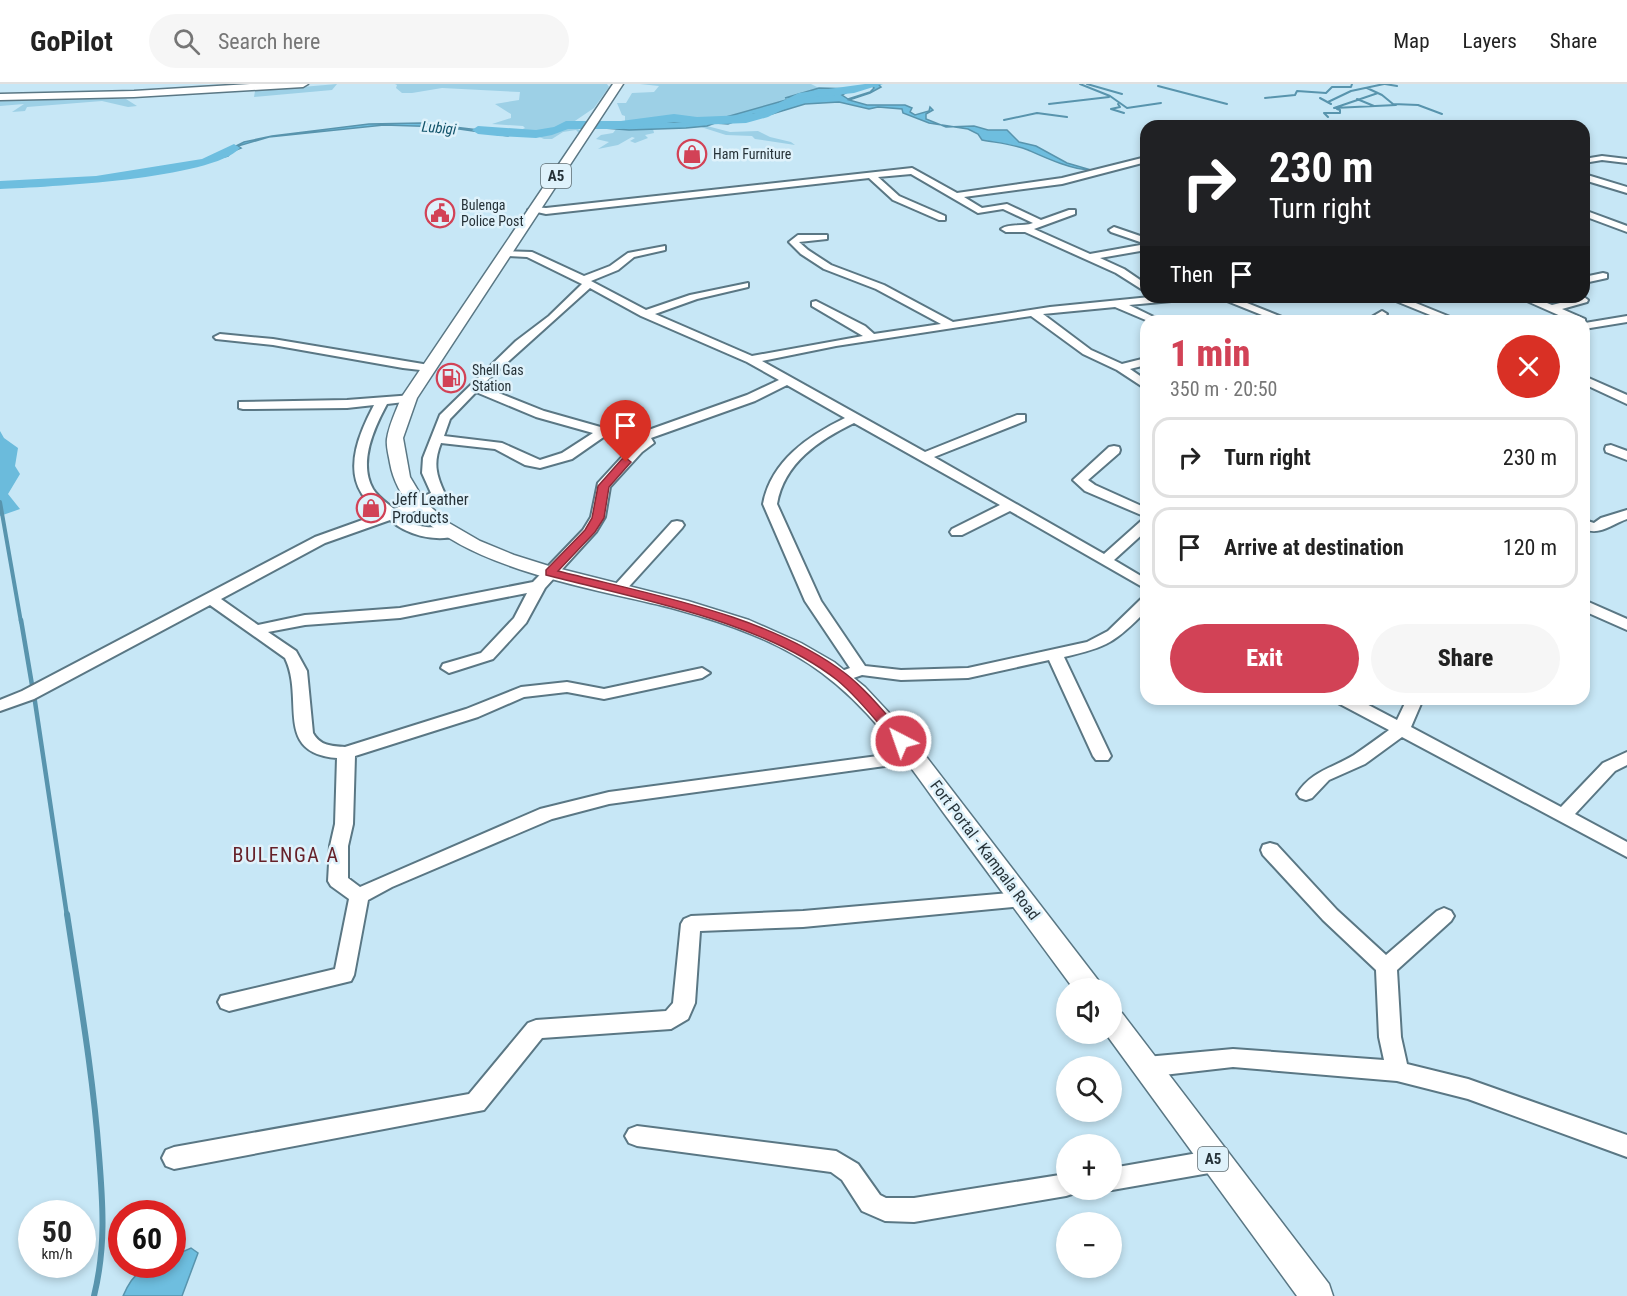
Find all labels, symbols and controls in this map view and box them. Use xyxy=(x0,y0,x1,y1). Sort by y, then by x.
search box xyxy=(149,14,569,68)
text: GoPilot xyxy=(30,25,113,58)
icon: search xyxy=(170,25,203,58)
text: Search here xyxy=(218,29,320,54)
text: Map xyxy=(1393,29,1430,53)
text: Layers xyxy=(1463,29,1517,53)
text: Share xyxy=(1550,29,1597,53)
water label: Lubigi xyxy=(421,118,458,139)
shop icon: Ham Furniture xyxy=(676,138,708,170)
text: 230 m xyxy=(1269,143,1374,192)
icon: right xyxy=(1170,144,1248,222)
place label: Ham Furniture xyxy=(713,146,792,162)
road number: A5 xyxy=(541,164,571,188)
text: Turn right xyxy=(1269,193,1371,225)
public building icon: Bulenga Police Post xyxy=(424,197,456,229)
place label: Bulenga Police Post xyxy=(461,197,524,229)
icon: arrive xyxy=(1225,258,1258,291)
text: Then xyxy=(1170,262,1213,287)
text: 1 min xyxy=(1170,333,1250,375)
button: close xyxy=(1497,335,1560,398)
fuel station icon: Shell Gas Station xyxy=(435,362,467,394)
place label: Shell Gas Station xyxy=(472,362,524,394)
text: 350 m · 20:50 xyxy=(1170,377,1277,401)
pin xyxy=(600,400,651,462)
icon: arrive xyxy=(609,409,642,442)
icon: right xyxy=(1173,441,1206,474)
text: Turn right xyxy=(1224,445,1311,470)
text: 230 m xyxy=(1503,445,1557,470)
place label: Jeff Leather Products xyxy=(392,490,469,527)
shop icon: Jeff Leather Products xyxy=(355,492,387,524)
icon: arrive xyxy=(1173,531,1206,564)
text: Arrive at destination xyxy=(1224,535,1404,560)
text: 120 m xyxy=(1503,535,1557,560)
button: Exit xyxy=(1170,624,1359,693)
button: Share xyxy=(1371,624,1560,693)
position arrow xyxy=(869,709,933,773)
street label: Fort Portal - Kampala Road xyxy=(926,776,1044,924)
district label: BULENGA A xyxy=(233,843,339,867)
map controls xyxy=(1056,978,1122,1278)
button: sound xyxy=(1056,978,1122,1044)
button: search xyxy=(1056,1056,1122,1122)
button: + xyxy=(1056,1134,1122,1200)
road number: A5 xyxy=(1198,1147,1228,1171)
speed limit sign: 60 xyxy=(108,1200,186,1278)
button: − xyxy=(1056,1212,1122,1278)
text: 50 xyxy=(42,1214,72,1249)
text: km/h xyxy=(42,1245,72,1263)

